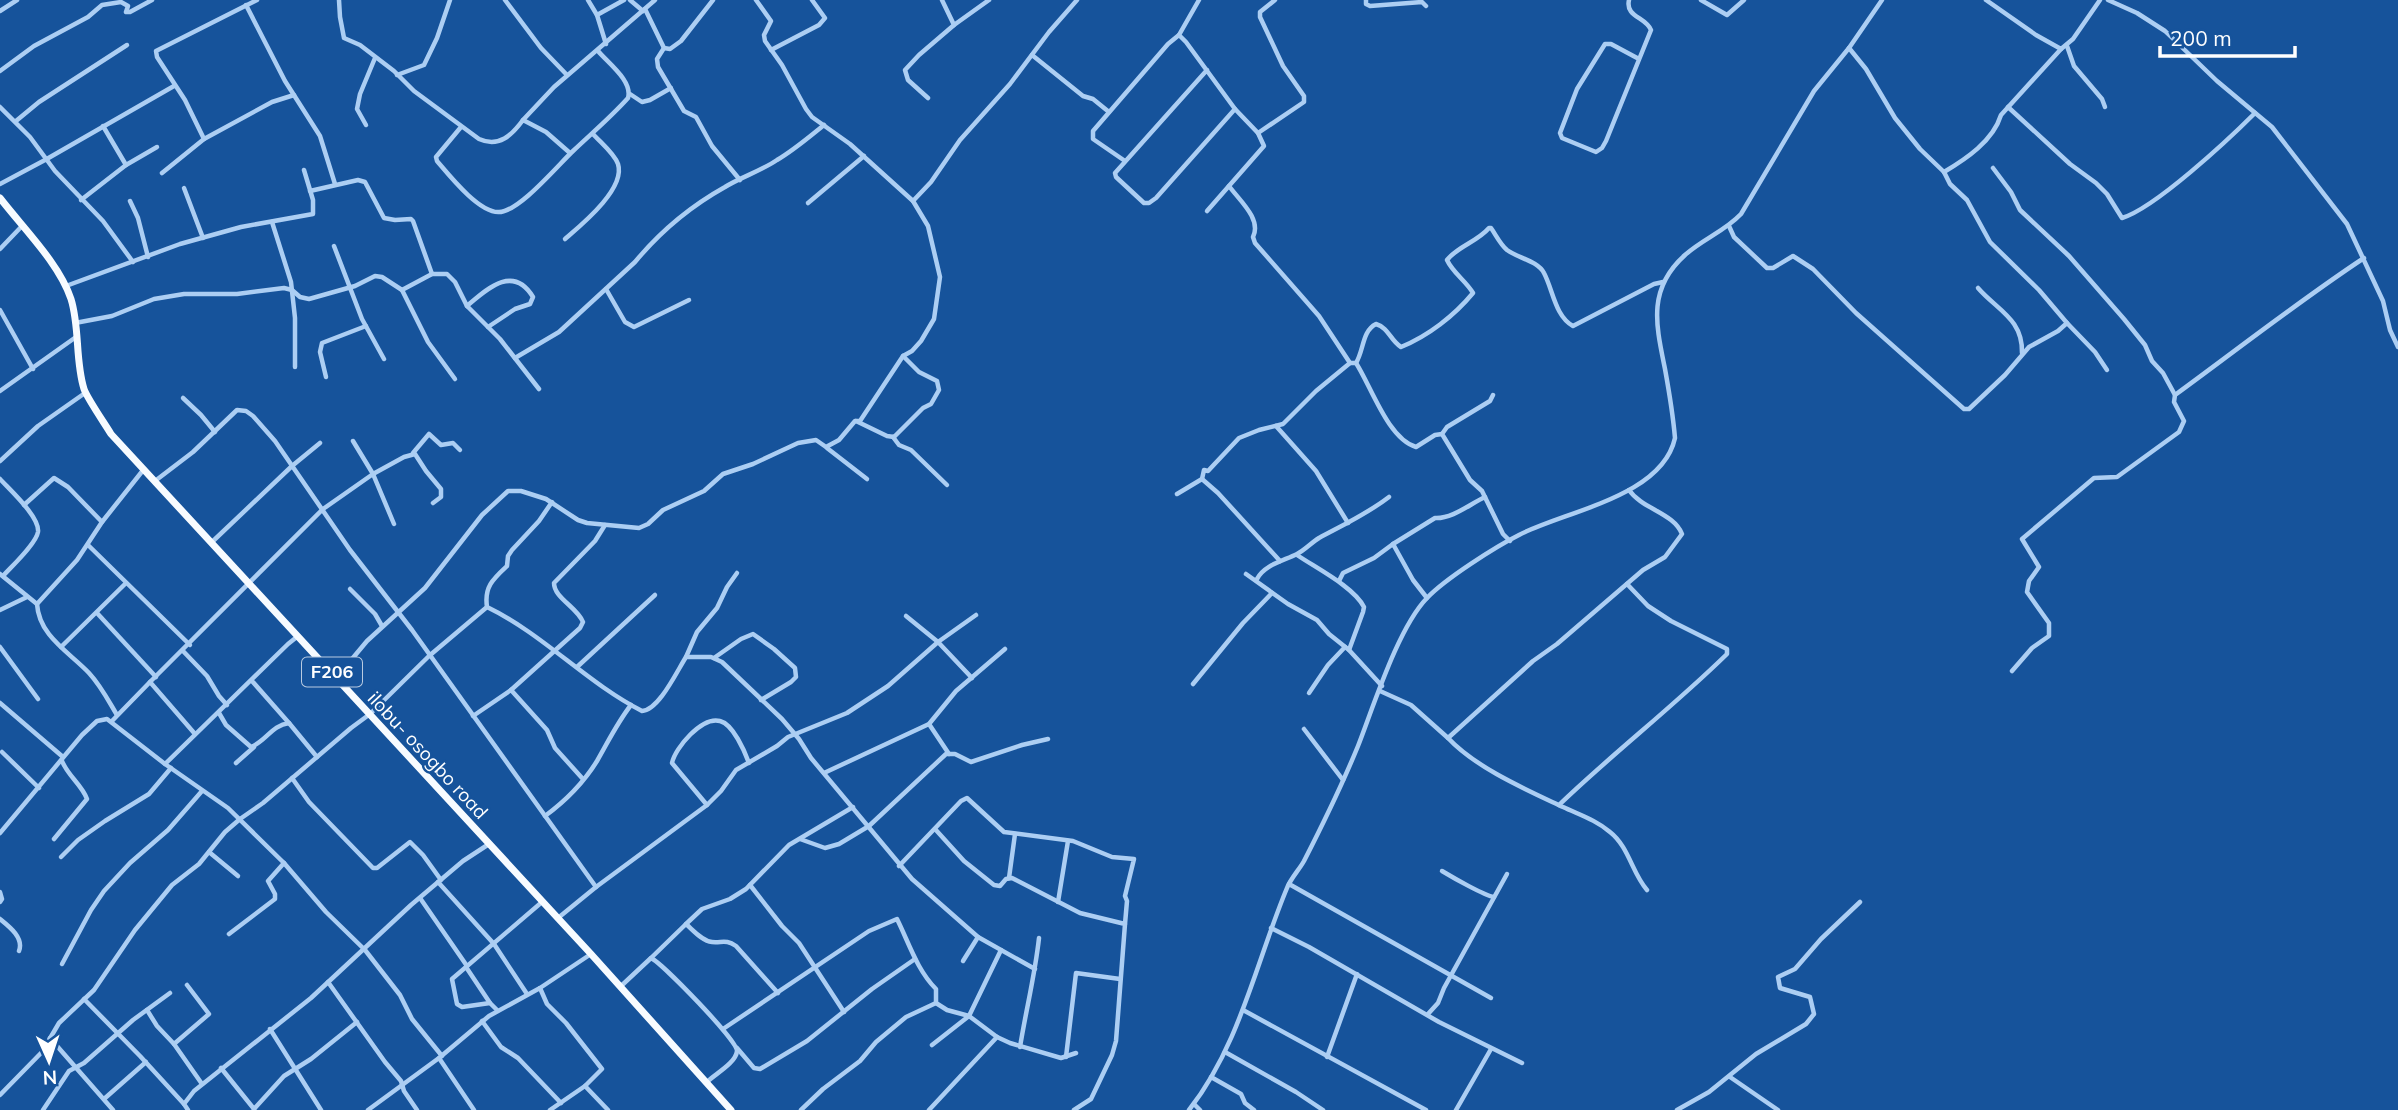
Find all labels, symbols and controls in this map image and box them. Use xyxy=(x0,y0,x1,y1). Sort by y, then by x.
scale bar xyxy=(2160,14,2295,58)
text: 200 m xyxy=(2170,25,2232,51)
road number: F206 xyxy=(302,658,362,686)
street label: ilobu- osogbo road xyxy=(363,686,493,824)
north arrow xyxy=(14,1026,84,1096)
text: N xyxy=(42,1066,58,1090)

